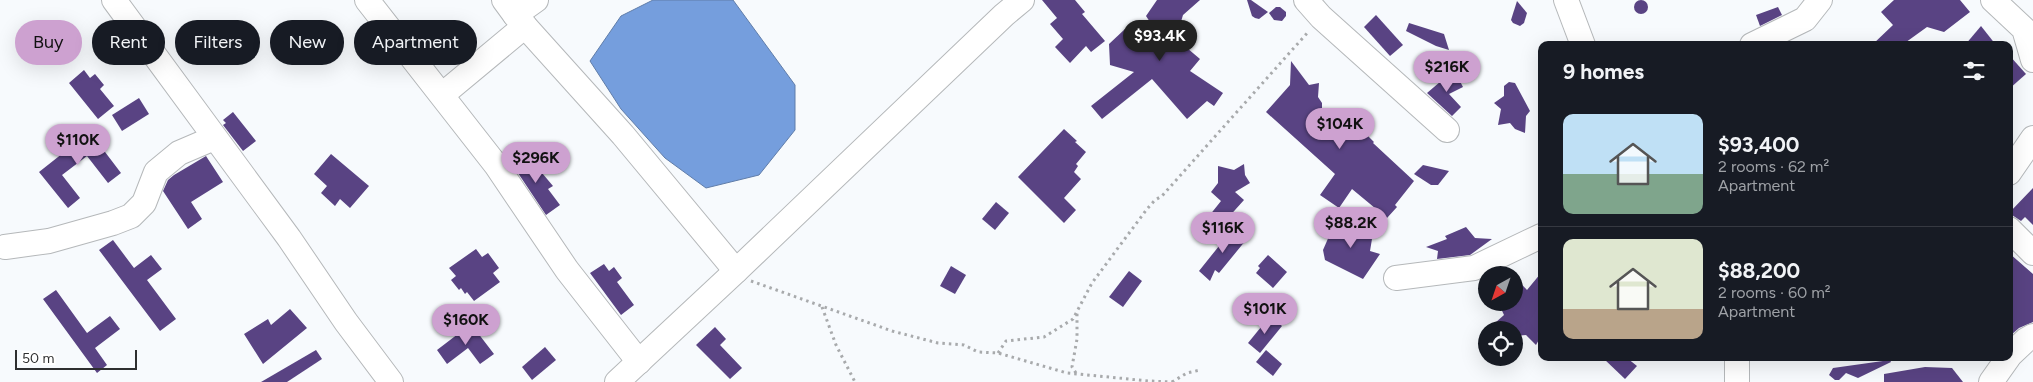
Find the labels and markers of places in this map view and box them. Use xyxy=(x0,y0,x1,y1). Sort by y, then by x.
pin: $93.4K xyxy=(1119,20,1201,62)
pin: $216K xyxy=(1412,51,1482,93)
pin: $104K xyxy=(1305,108,1375,150)
pin: $110K xyxy=(43,124,113,166)
pin: $296K xyxy=(501,142,571,184)
pin: $88.2K xyxy=(1310,206,1392,249)
pin: $116K xyxy=(1188,212,1258,254)
pin: $101K xyxy=(1230,292,1300,335)
pin: $160K xyxy=(431,304,501,346)

